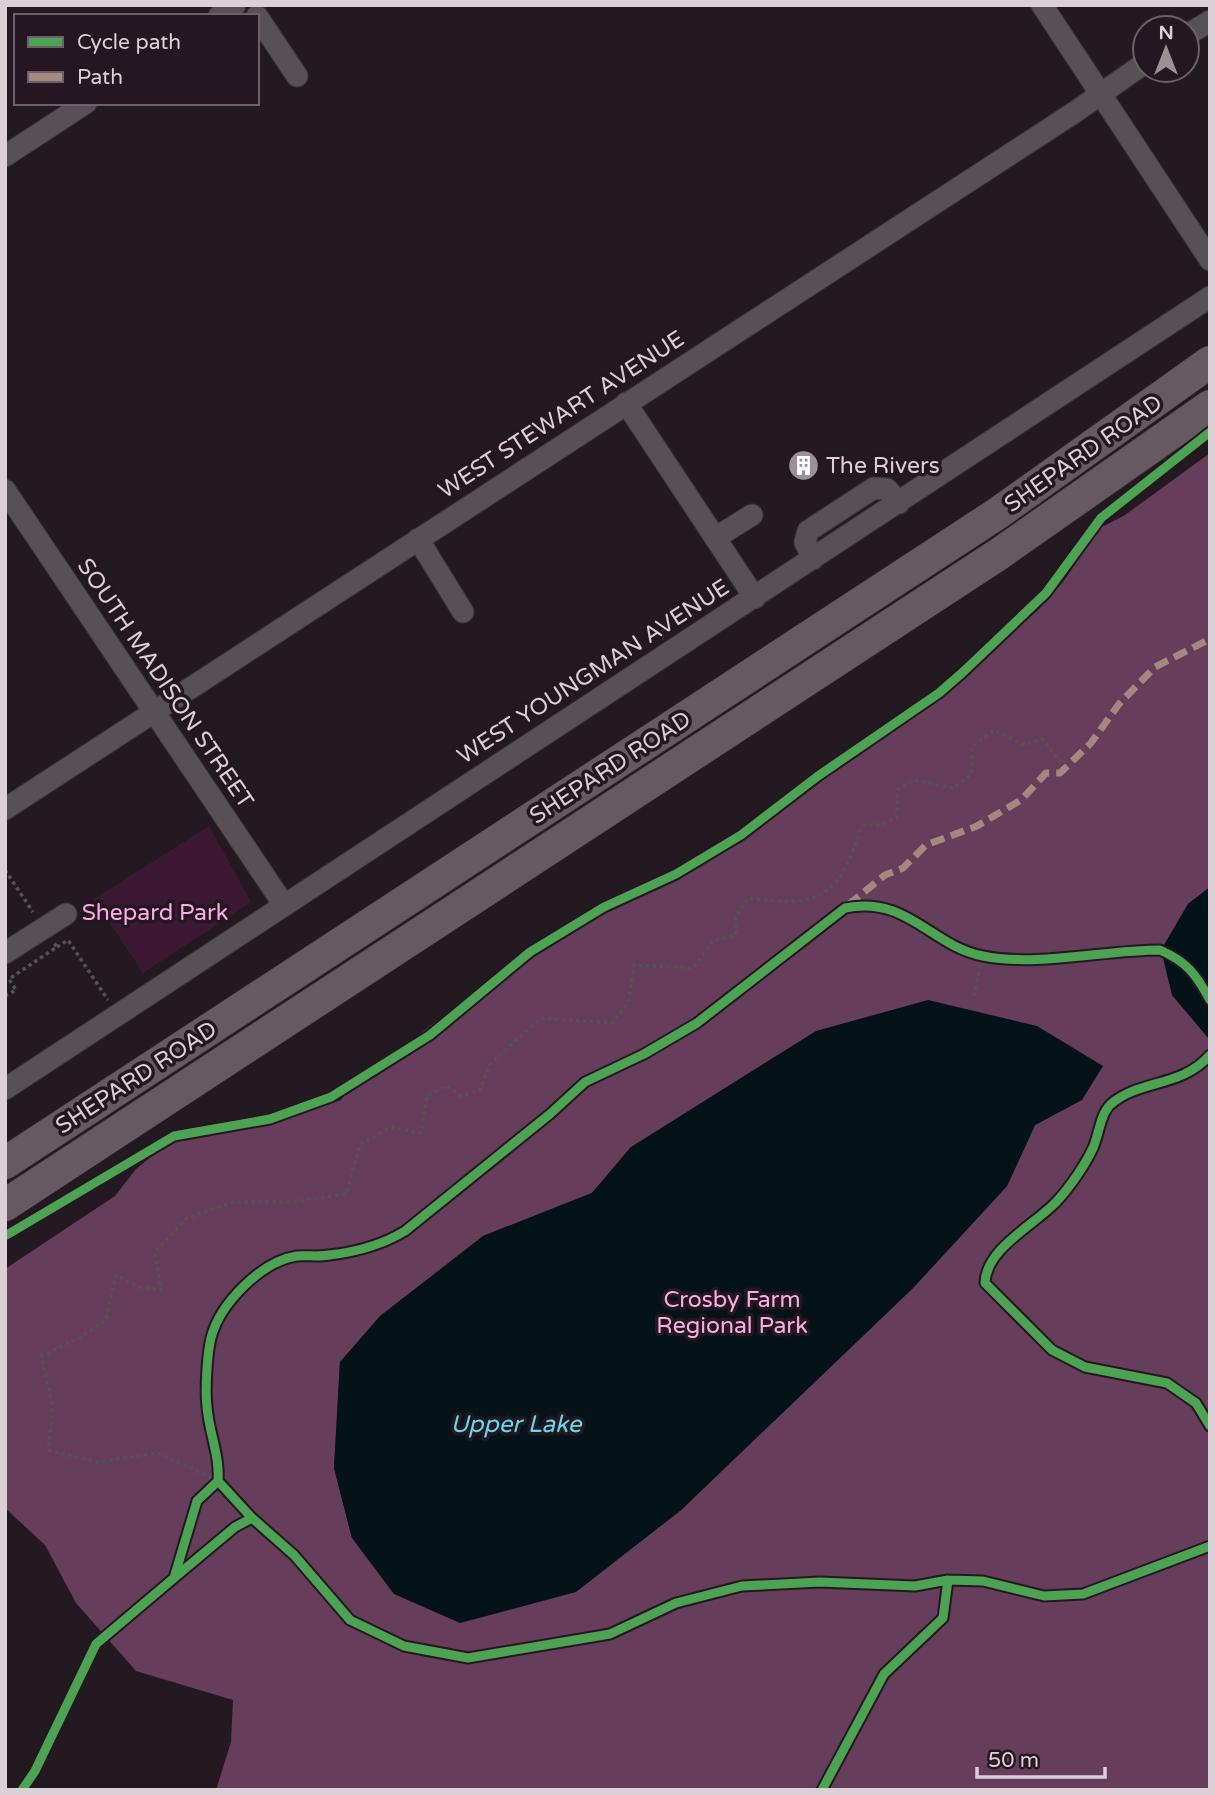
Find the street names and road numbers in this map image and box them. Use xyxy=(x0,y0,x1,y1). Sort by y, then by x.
street label: WEST STEWART AVENUE xyxy=(433,325,690,505)
street label: SHEPARD ROAD xyxy=(999,389,1168,519)
street label: SOUTH MADISON STREET xyxy=(71,553,259,814)
street label: WEST YOUNGMAN AVENUE xyxy=(452,573,735,770)
street label: SHEPARD ROAD xyxy=(525,705,696,830)
street label: SHEPARD ROAD xyxy=(51,1015,222,1140)

